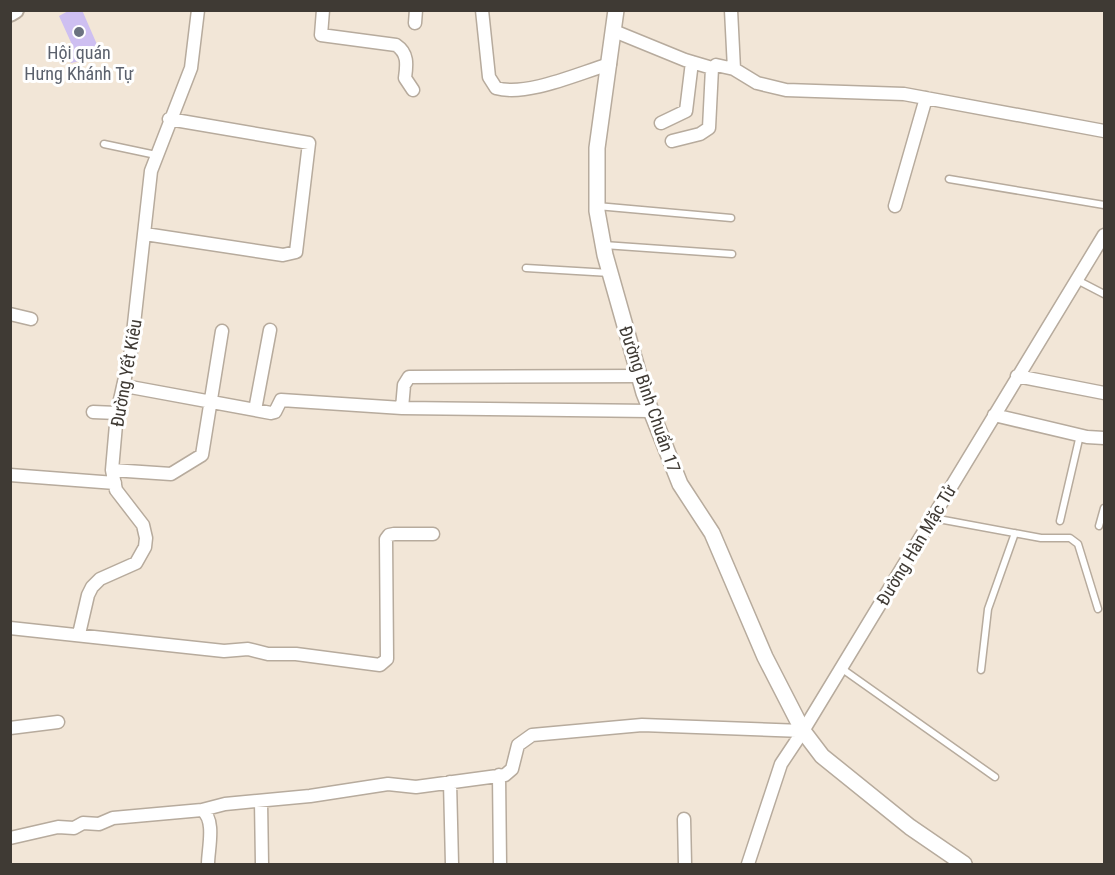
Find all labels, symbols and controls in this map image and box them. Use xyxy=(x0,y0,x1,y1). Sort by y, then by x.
marker: Hội quán Hưng Khánh Tự xyxy=(72,25,86,39)
place label: Hội quán Hưng Khánh Tự xyxy=(24,42,134,84)
street label: Đường Yết Kiêu xyxy=(106,317,146,429)
street label: Đường Bình Chuẩn 17 xyxy=(615,323,685,475)
street label: Đường Hàn Mặc Tử xyxy=(872,481,960,609)

